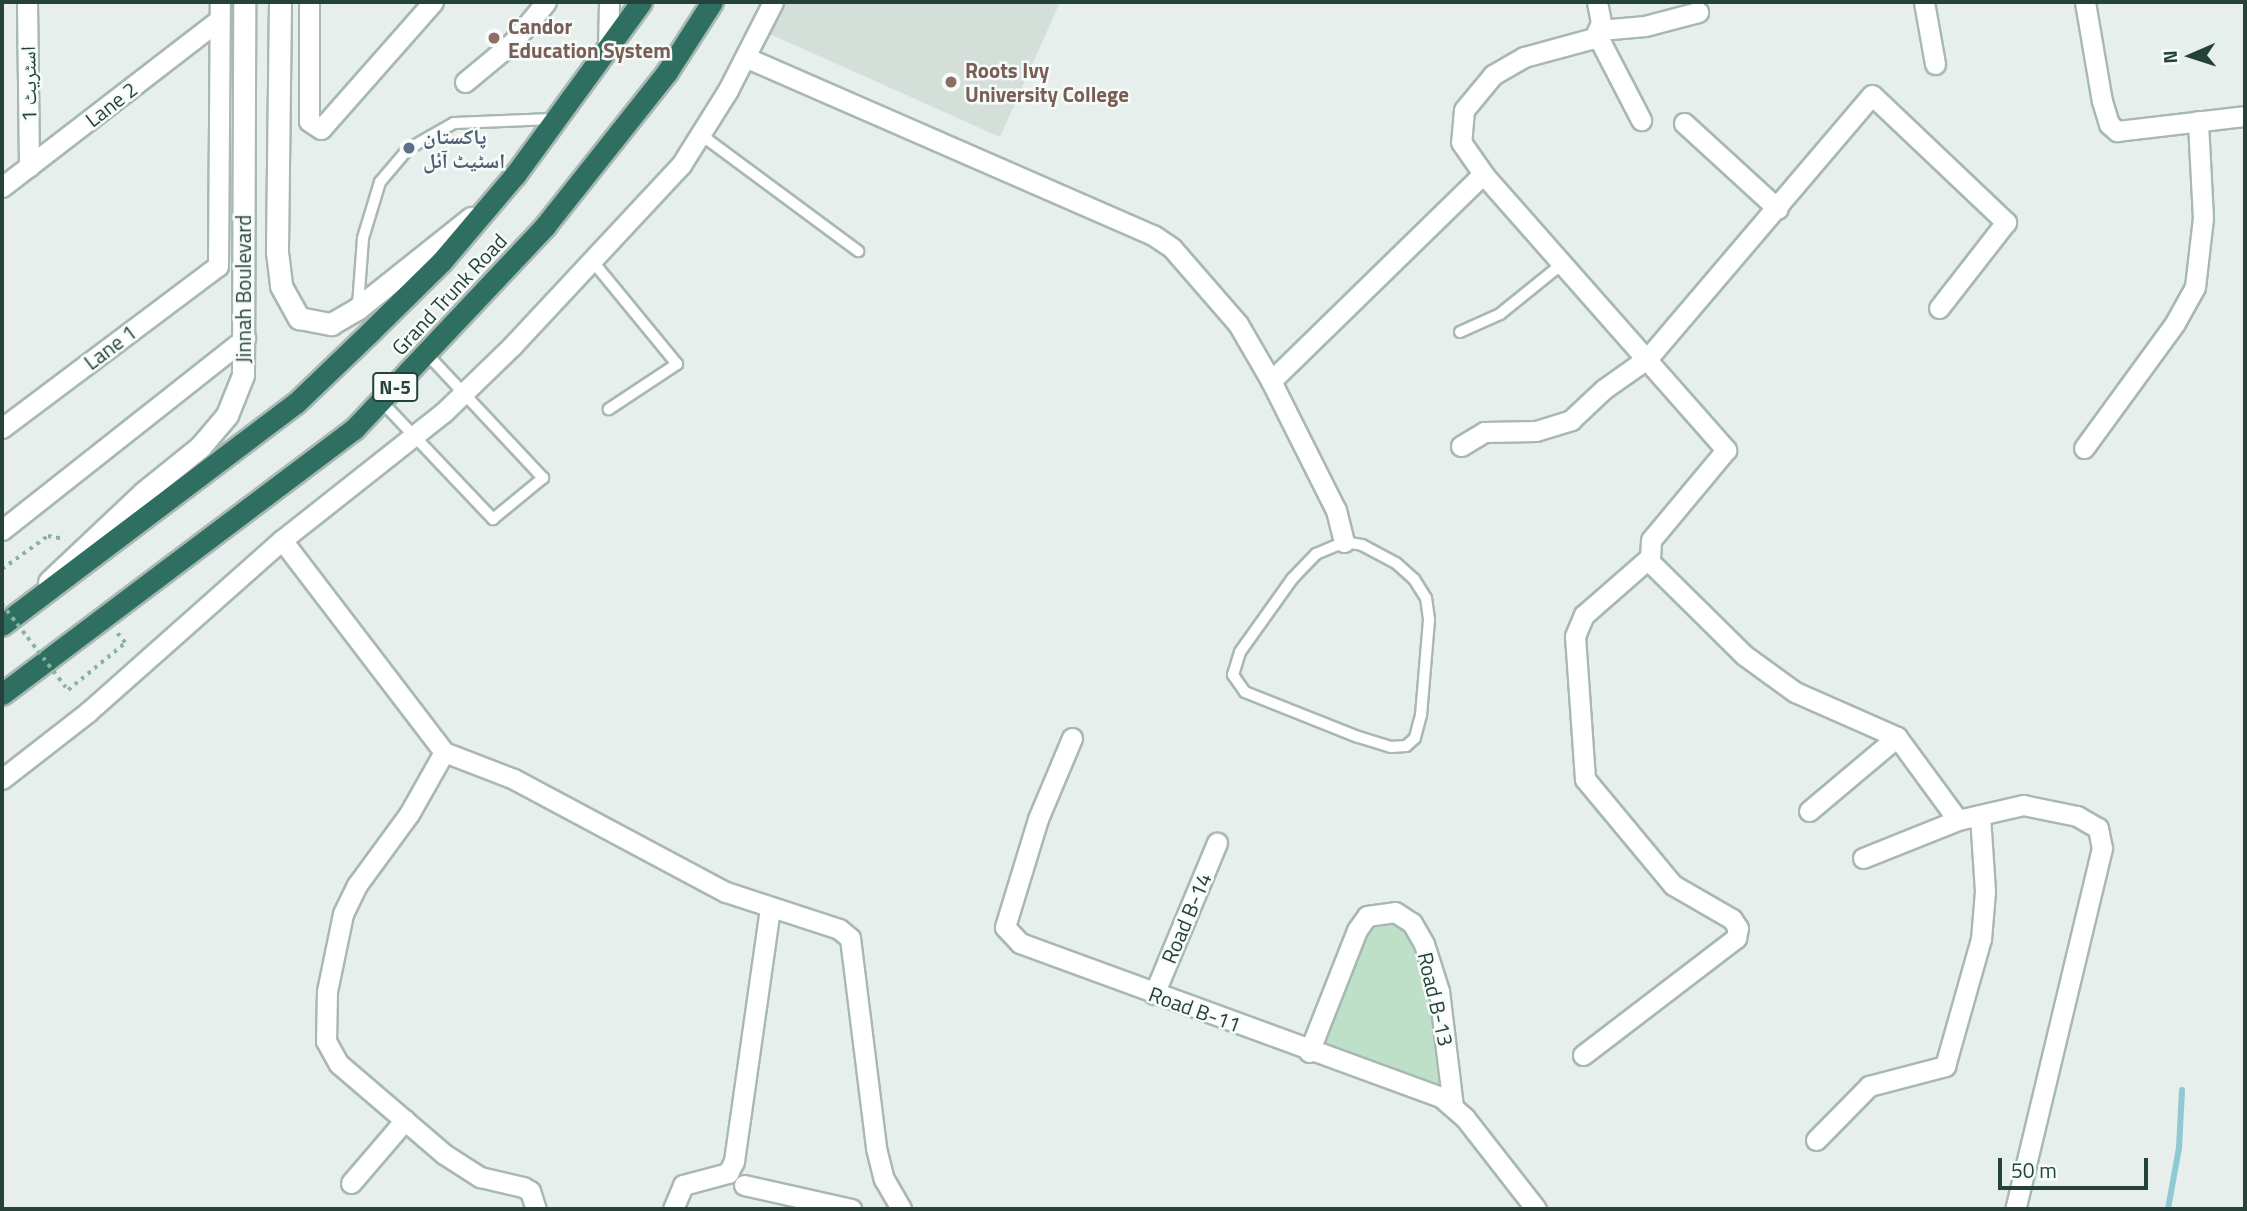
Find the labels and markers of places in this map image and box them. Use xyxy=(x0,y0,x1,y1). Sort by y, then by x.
place label: Candor Education System xyxy=(508,13,671,63)
marker: Candor Education System xyxy=(486,30,502,46)
place label: Roots Ivy University College xyxy=(965,57,1129,107)
marker: Roots Ivy University College xyxy=(943,74,959,90)
place label: پاکستان اسٹیٹ آئل xyxy=(423,123,505,173)
marker: پاکستان اسٹیٹ آئل xyxy=(401,140,417,156)

